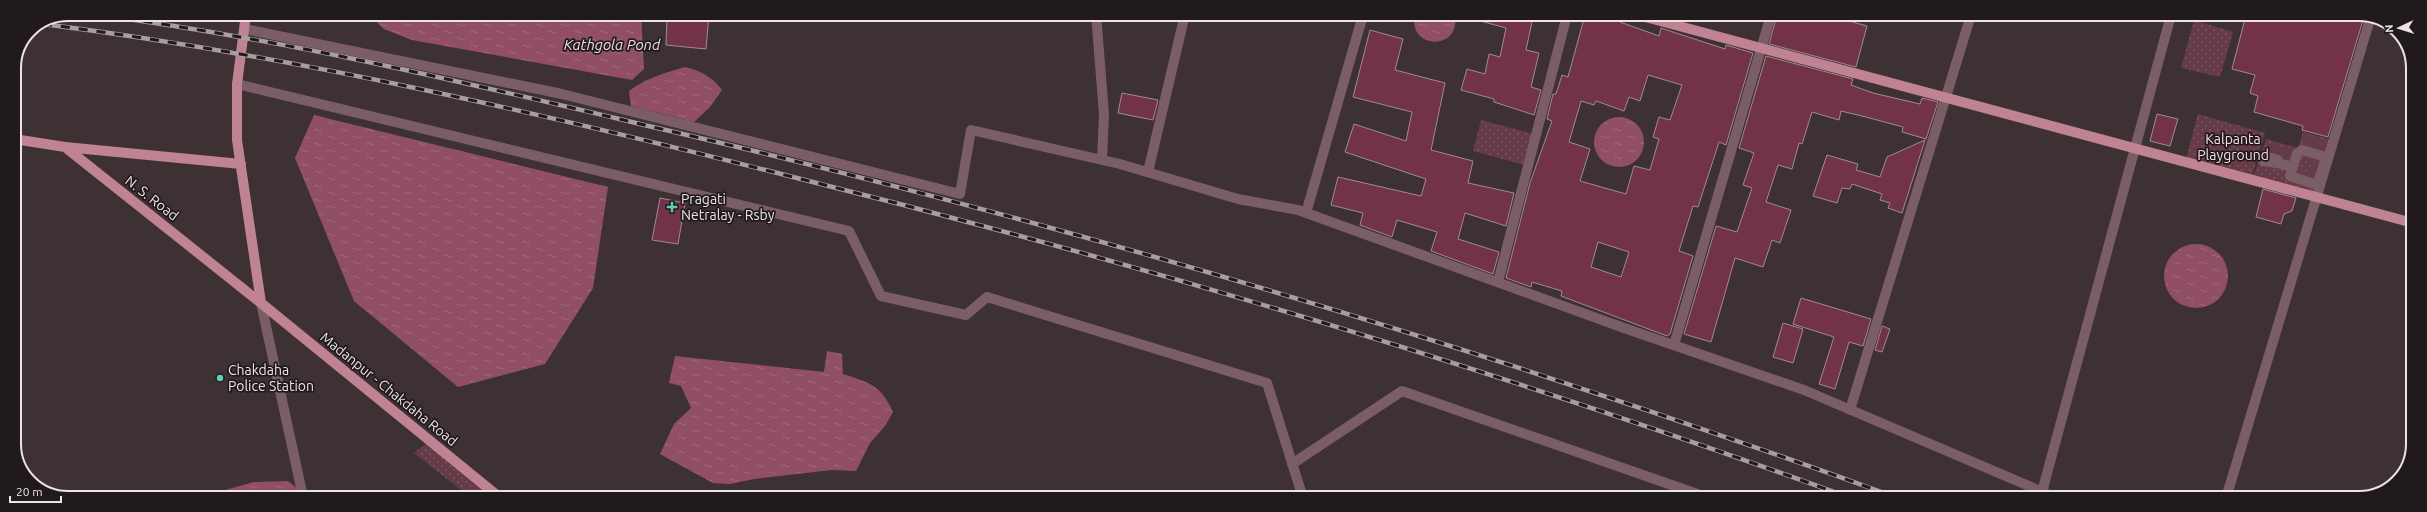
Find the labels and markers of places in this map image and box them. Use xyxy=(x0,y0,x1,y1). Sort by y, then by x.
place label: Pragati Netralay - Rsby xyxy=(681,191,775,223)
marker: Pragati Netralay - Rsby xyxy=(666,201,678,213)
place label: Chakdaha Police Station xyxy=(228,362,314,394)
marker: Chakdaha Police Station xyxy=(215,373,225,383)

